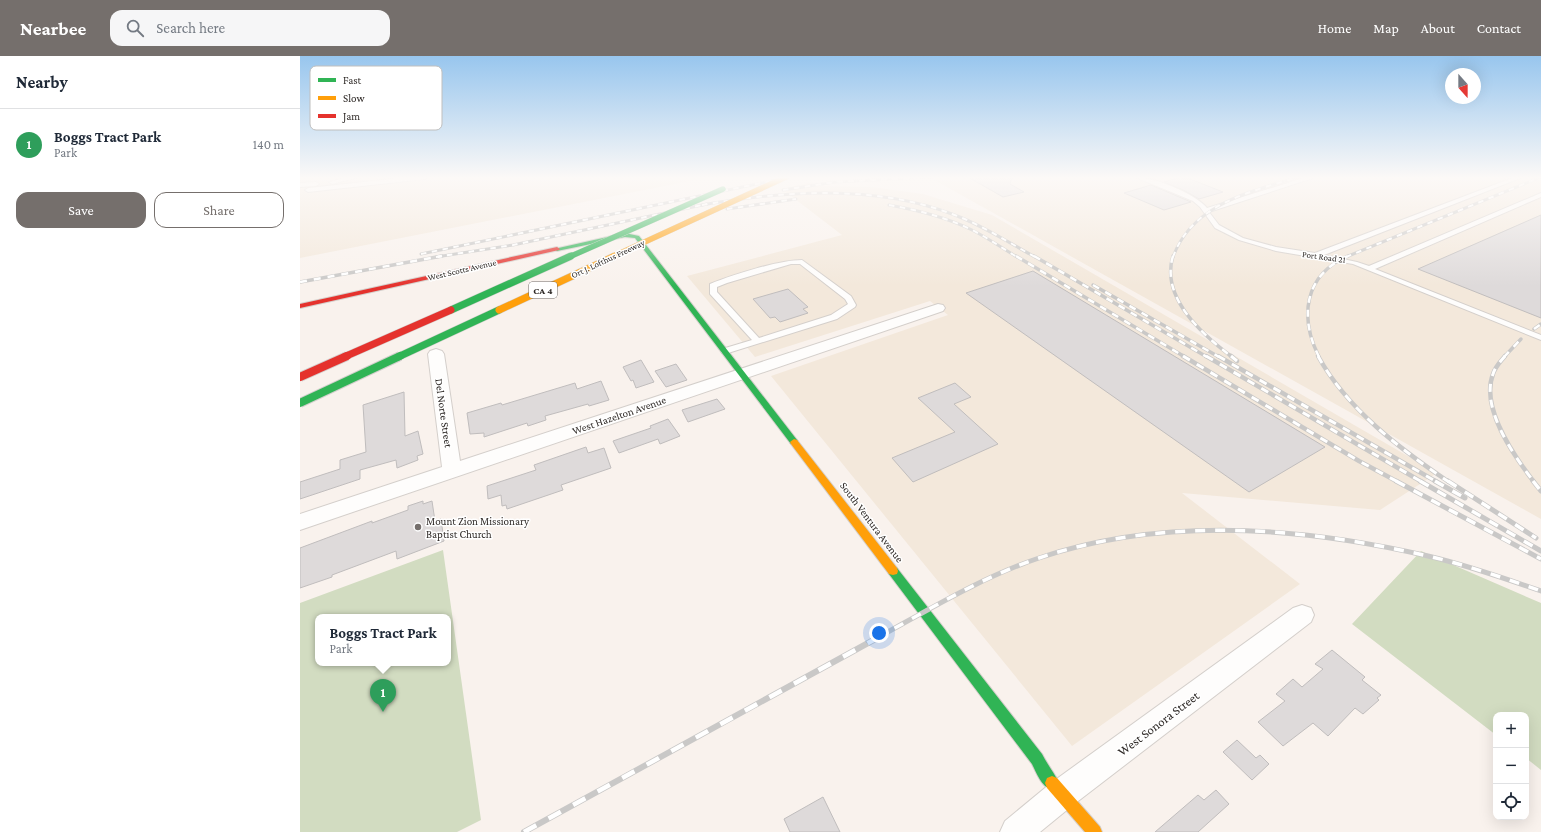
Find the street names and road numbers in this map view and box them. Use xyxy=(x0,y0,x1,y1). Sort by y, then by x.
street label: Ort J. Lofthus Freeway xyxy=(570,237,647,280)
street label: Port Road 21 xyxy=(1302,249,1346,265)
street label: West Scotts Avenue xyxy=(427,257,497,283)
road number: CA 4 xyxy=(529,282,557,298)
street label: Del Norte Street xyxy=(433,378,455,449)
street label: West Hazelton Avenue xyxy=(570,393,668,437)
street label: South Ventura Avenue xyxy=(838,480,906,565)
street label: West Sonora Street xyxy=(1115,687,1203,759)

